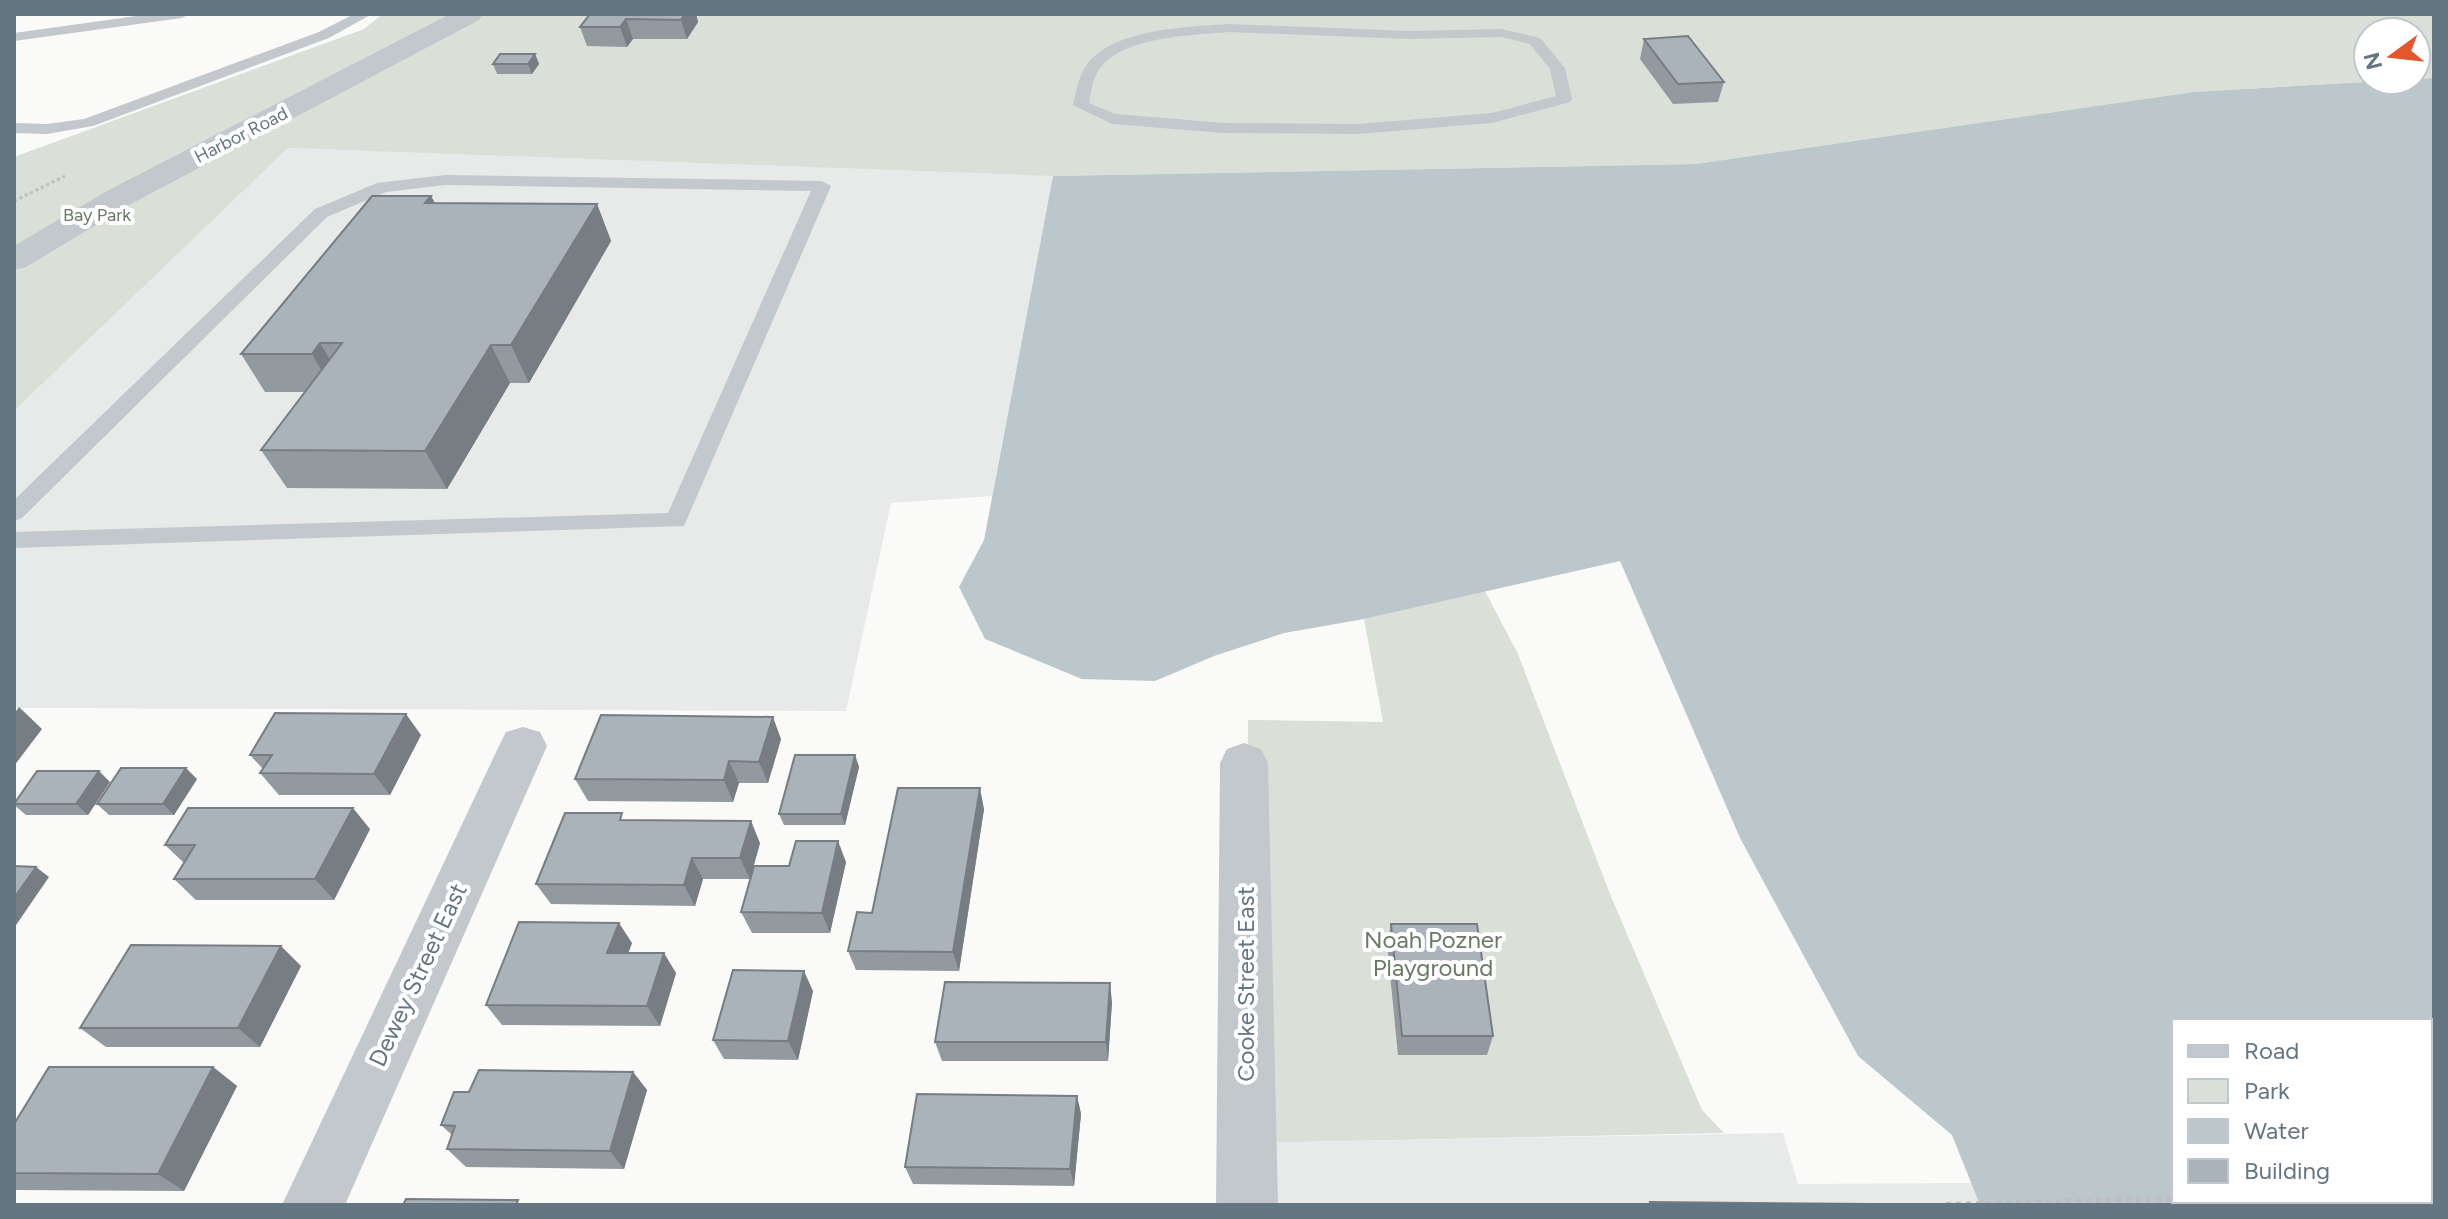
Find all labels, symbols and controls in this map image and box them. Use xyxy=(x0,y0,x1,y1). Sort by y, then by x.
north arrow xyxy=(2352,16,2432,96)
text: N xyxy=(2358,49,2388,73)
street label: Harbor Road xyxy=(191,102,291,168)
park label: Bay Park xyxy=(63,204,131,226)
street label: Dewey Street East xyxy=(362,878,473,1071)
street label: Cooke Street East xyxy=(1231,886,1260,1082)
park label: Noah Pozner Playground xyxy=(1364,925,1502,982)
legend xyxy=(2172,1019,2432,1203)
text: Road xyxy=(2244,1036,2299,1065)
text: Park xyxy=(2244,1076,2290,1105)
text: Water xyxy=(2244,1116,2309,1145)
text: Building xyxy=(2244,1156,2330,1185)

